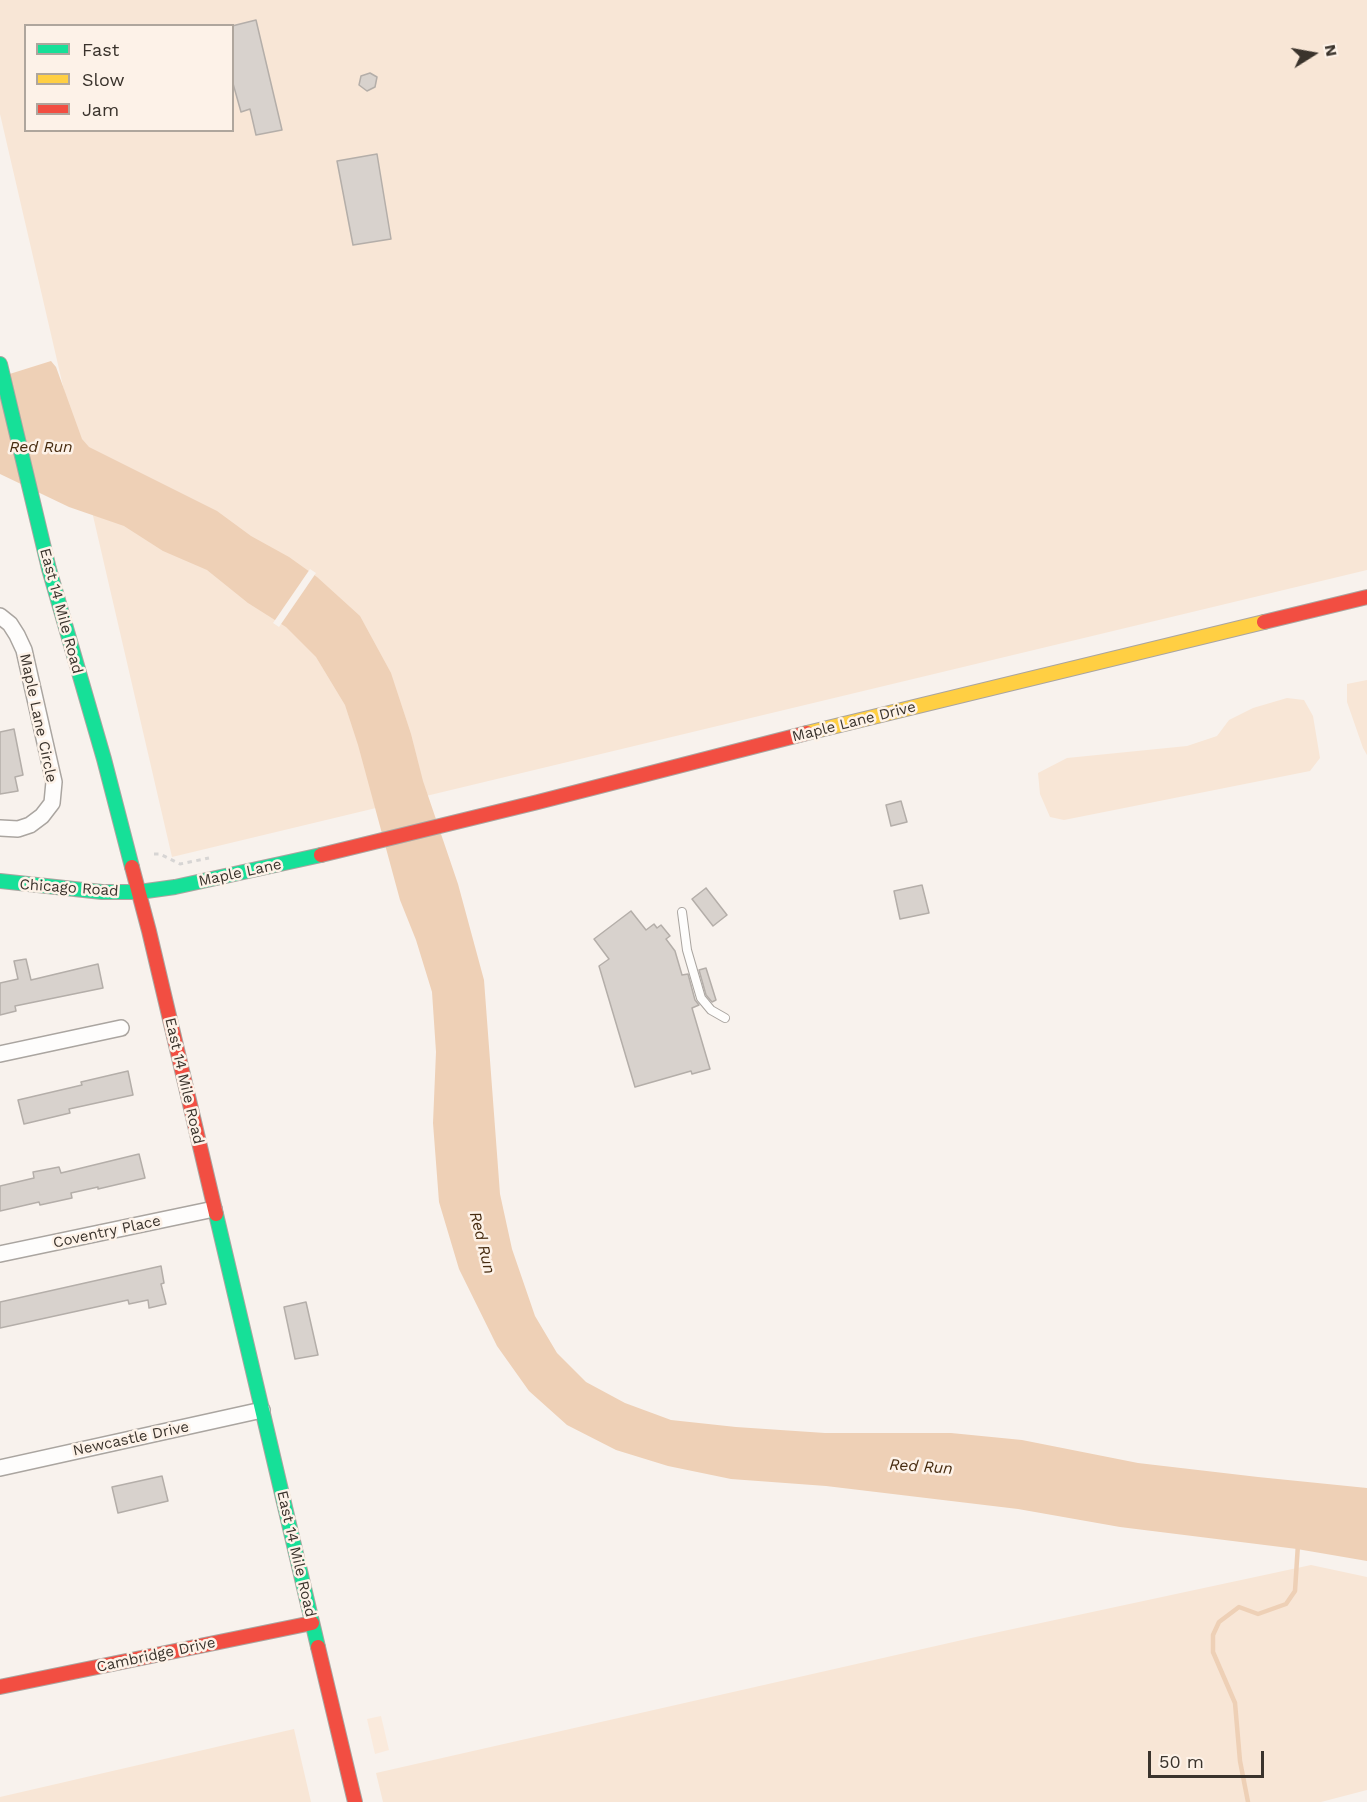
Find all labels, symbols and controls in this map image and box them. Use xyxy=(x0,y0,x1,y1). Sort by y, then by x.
legend xyxy=(24,24,234,132)
north arrow xyxy=(1283,24,1343,84)
text: Fast xyxy=(82,39,119,60)
text: N xyxy=(1321,43,1342,58)
text: Slow xyxy=(82,69,125,90)
text: Jam xyxy=(82,99,119,120)
water label: Red Run xyxy=(9,437,73,457)
street label: East 14 Mile Road xyxy=(36,546,86,676)
street label: Maple Lane Circle xyxy=(16,652,60,784)
street label: Maple Lane Drive xyxy=(790,698,918,746)
street label: Maple Lane xyxy=(197,855,283,891)
street label: Chicago Road xyxy=(19,876,119,900)
street label: East 14 Mile Road xyxy=(161,1016,207,1146)
water label: Red Run xyxy=(465,1210,499,1276)
street label: Coventry Place xyxy=(52,1212,162,1252)
street label: Newcastle Drive xyxy=(71,1418,191,1460)
water label: Red Run xyxy=(889,1455,953,1479)
street label: East 14 Mile Road xyxy=(273,1489,319,1619)
street label: Cambridge Drive xyxy=(95,1634,217,1676)
scale bar xyxy=(1151,1739,1266,1777)
text: 50 m xyxy=(1159,1751,1204,1772)

